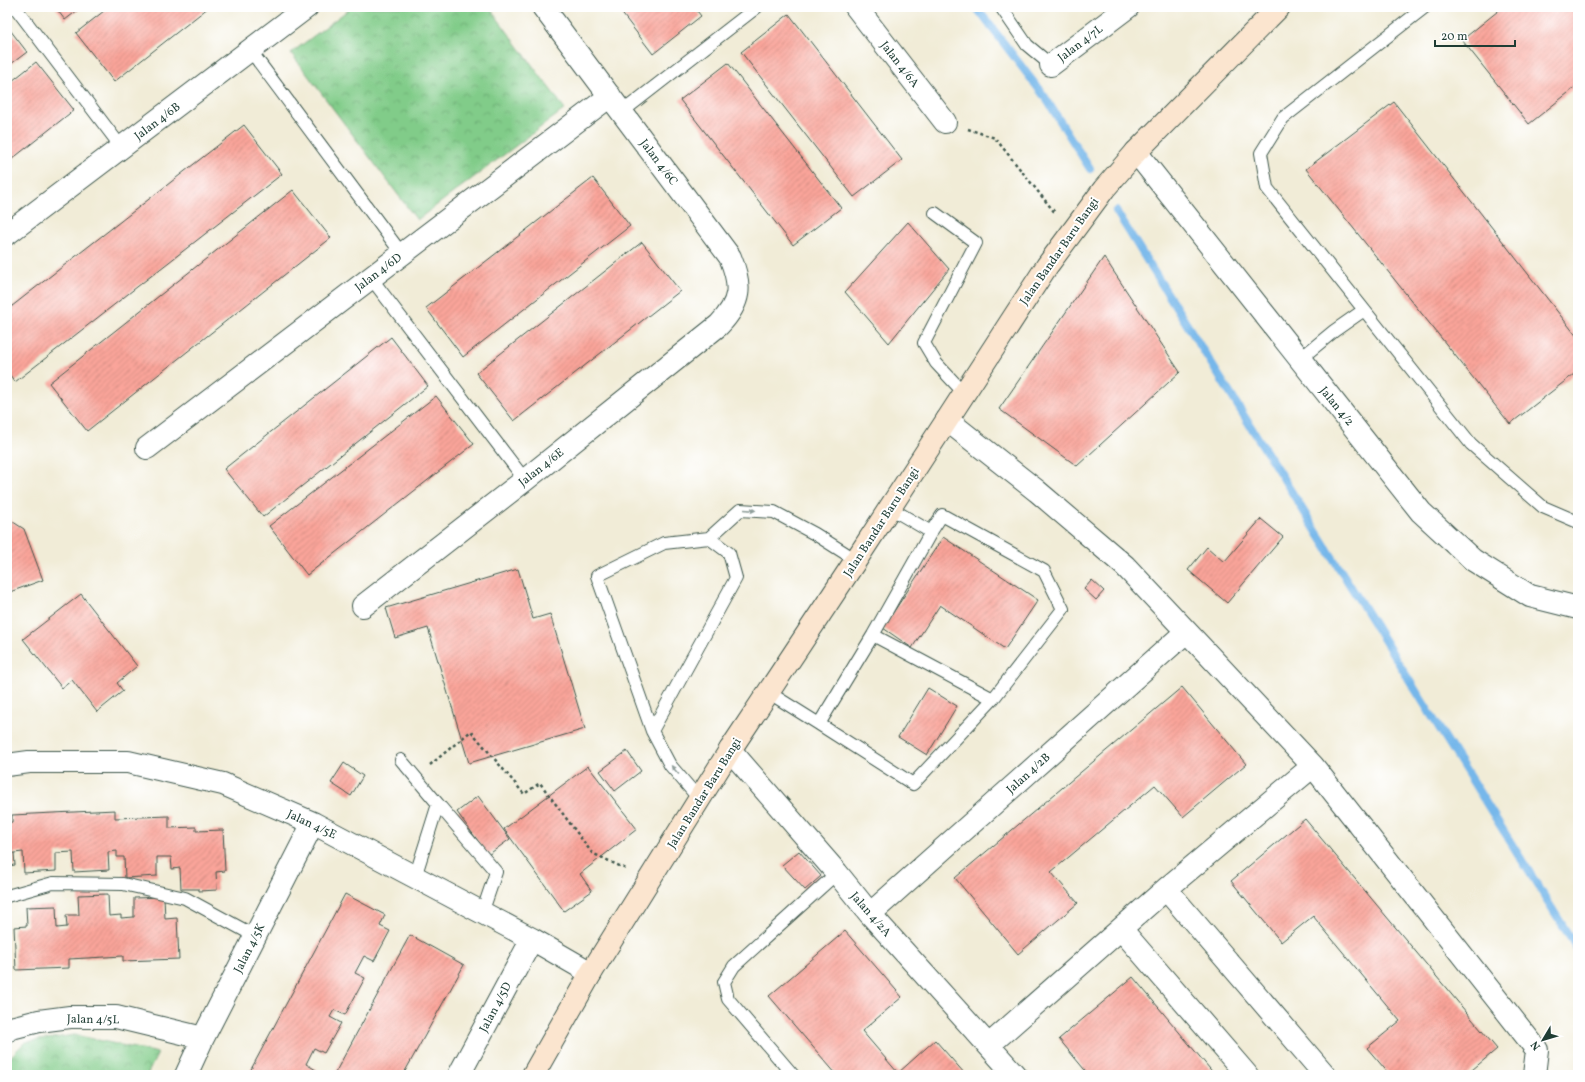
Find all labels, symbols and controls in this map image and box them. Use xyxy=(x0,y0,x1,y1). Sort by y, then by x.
street label: Jalan 4/7L xyxy=(1055,21,1107,66)
scale bar xyxy=(1435,22,1515,48)
text: 20 m xyxy=(1441,29,1468,45)
street label: Jalan 4/6A xyxy=(876,38,923,92)
street label: Jalan 4/6B xyxy=(131,99,184,144)
street label: Jalan 4/6C xyxy=(636,136,681,189)
street label: Jalan Bandar Baru Bangi xyxy=(1017,194,1103,309)
street label: Jalan 4/6D xyxy=(352,250,406,296)
street label: Jalan 4/2 xyxy=(1315,384,1357,430)
street label: Jalan 4/6E xyxy=(516,445,568,491)
street label: Jalan Bandar Baru Bangi xyxy=(840,464,924,581)
one-way arrow xyxy=(744,507,756,514)
street label: Jalan Bandar Baru Bangi xyxy=(664,735,746,852)
street label: Jalan 4/2B xyxy=(1003,750,1054,798)
one-way arrow xyxy=(671,766,680,775)
street label: Jalan 4/5E xyxy=(284,806,339,843)
street label: Jalan 4/2A xyxy=(846,889,895,941)
street label: Jalan 4/5K xyxy=(231,921,269,976)
street label: Jalan 4/5D xyxy=(476,979,516,1035)
street label: Jalan 4/5L xyxy=(67,1012,120,1028)
north arrow xyxy=(1523,1020,1563,1060)
text: N xyxy=(1528,1037,1545,1053)

